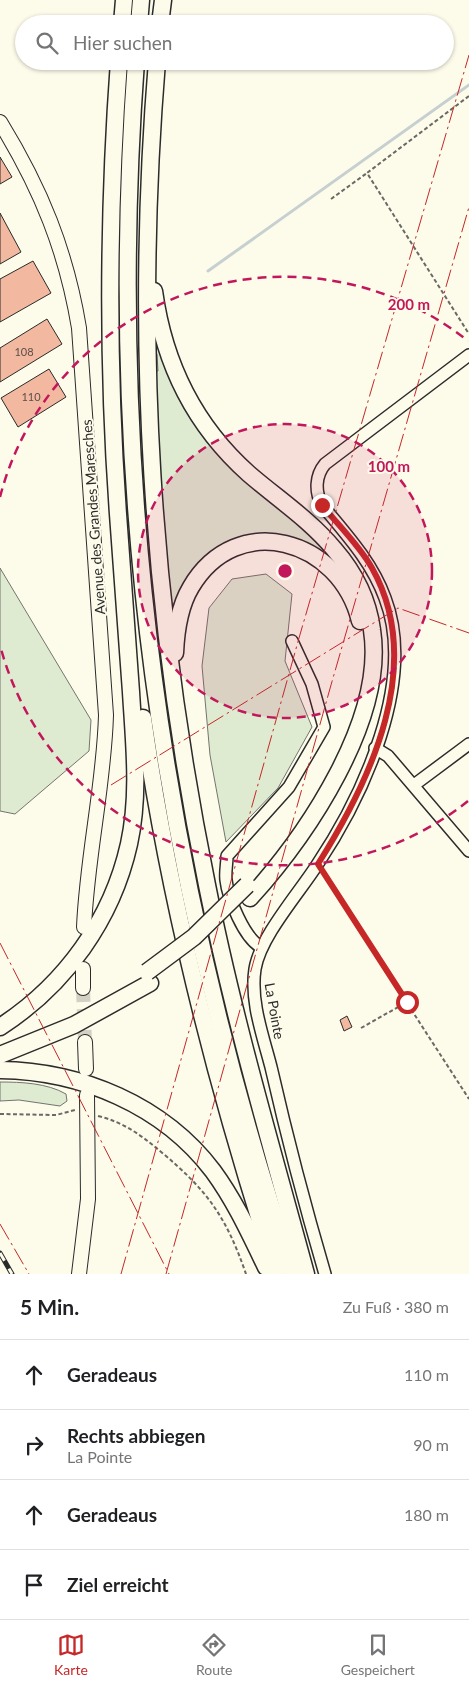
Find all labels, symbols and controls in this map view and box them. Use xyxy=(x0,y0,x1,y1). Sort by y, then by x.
search box xyxy=(15,15,454,70)
icon: search xyxy=(33,29,61,57)
text: Hier suchen xyxy=(73,31,172,54)
text: 200 m xyxy=(388,295,430,313)
house number: 108 xyxy=(14,345,34,358)
house number: 110 xyxy=(21,390,41,403)
street label: Avenue des Grandes Maresches xyxy=(78,419,108,615)
text: 100 m xyxy=(368,457,410,475)
route end xyxy=(311,494,334,517)
centre of rings xyxy=(276,562,294,580)
street label: La Pointe xyxy=(262,981,288,1041)
route start xyxy=(396,991,419,1014)
text: 5 Min. xyxy=(20,1294,79,1319)
text: Zu Fuß · 380 m xyxy=(343,1297,449,1316)
icon: ahead xyxy=(20,1361,48,1389)
text: Geradeaus xyxy=(67,1363,157,1386)
text: 110 m xyxy=(404,1365,449,1384)
text: Rechts abbiegen xyxy=(67,1424,205,1447)
icon: right xyxy=(20,1431,48,1459)
text: 90 m xyxy=(413,1435,449,1454)
text: La Pointe xyxy=(67,1447,132,1466)
icon: ahead xyxy=(20,1501,48,1529)
text: Geradeaus xyxy=(67,1503,157,1526)
text: 180 m xyxy=(404,1505,449,1524)
icon: arrive xyxy=(20,1571,48,1599)
text: Ziel erreicht xyxy=(67,1573,169,1596)
tab: Karte xyxy=(54,1631,88,1678)
tab: Route xyxy=(196,1631,232,1678)
tab: Gespeichert xyxy=(341,1631,415,1678)

